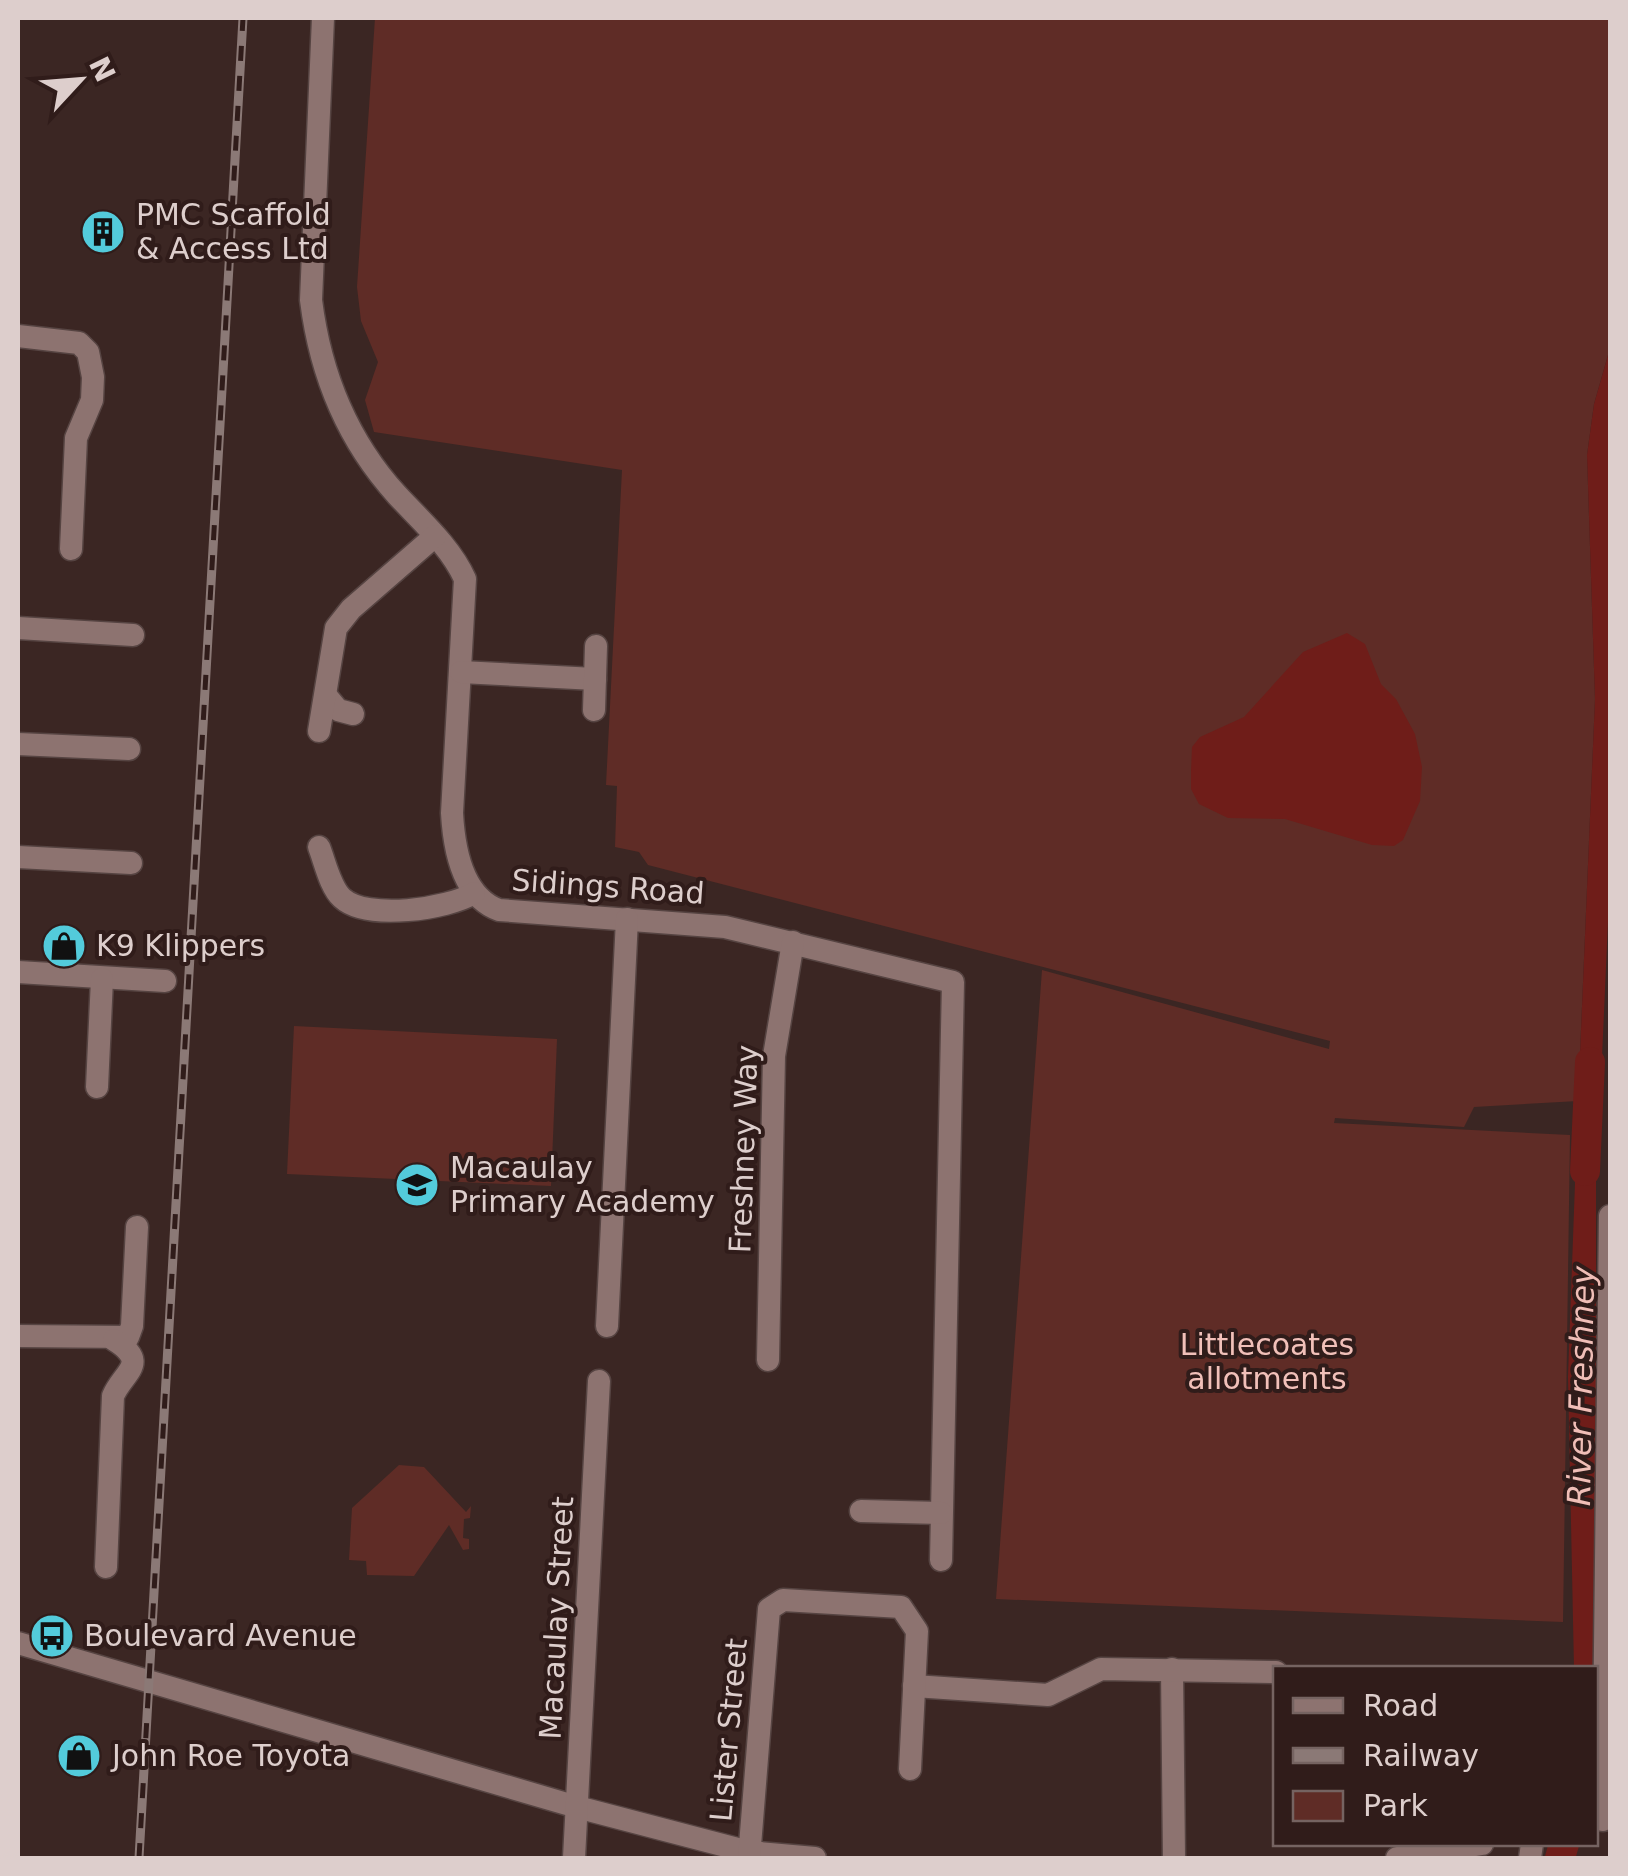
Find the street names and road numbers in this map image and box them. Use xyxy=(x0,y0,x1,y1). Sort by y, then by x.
street label: Sidings Road xyxy=(510,862,706,911)
street label: Freshney Way xyxy=(722,1044,765,1254)
street label: Macaulay Street xyxy=(533,1495,580,1740)
street label: Lister Street xyxy=(703,1637,754,1823)

